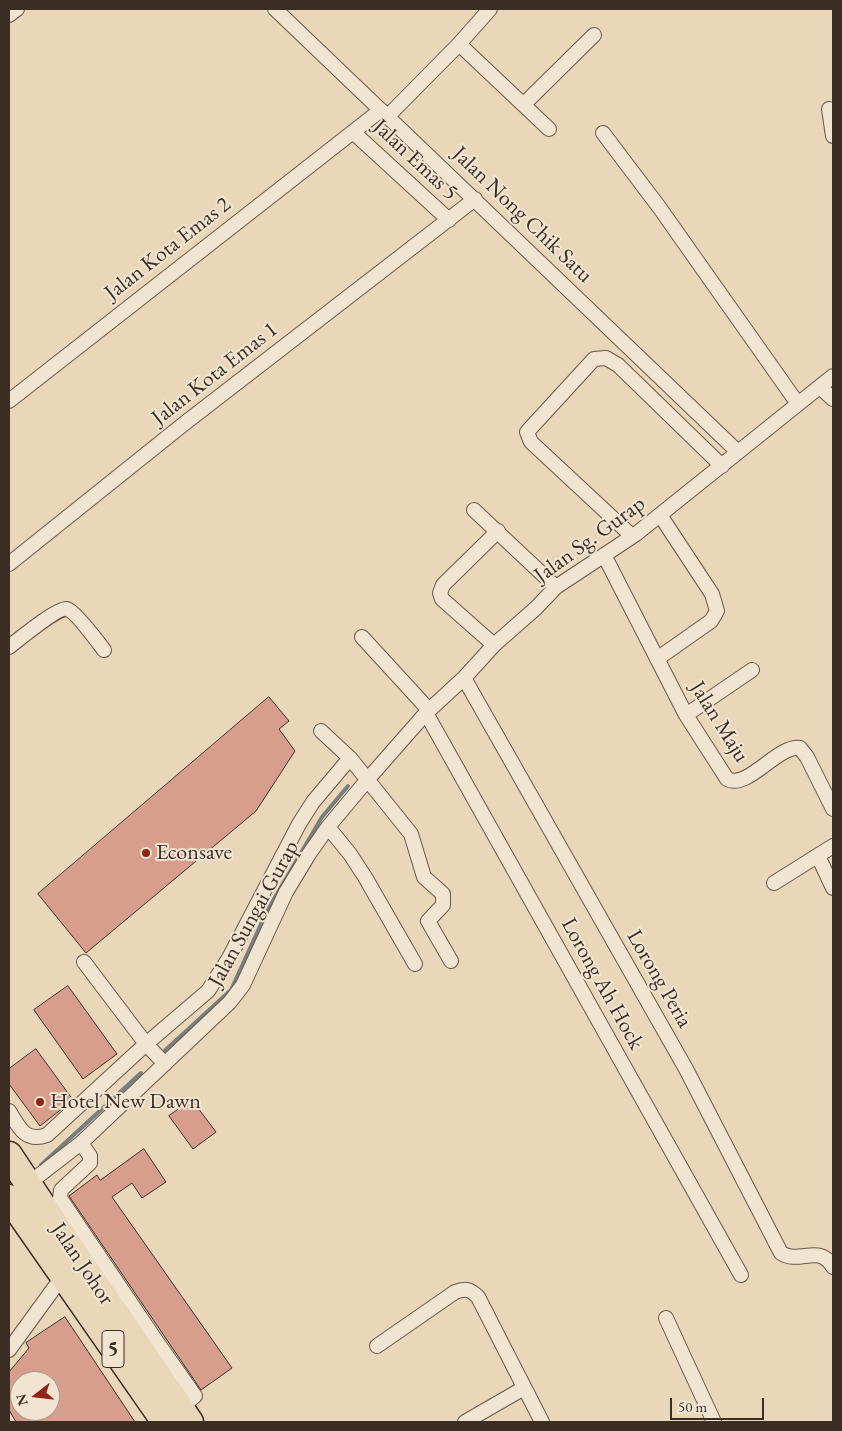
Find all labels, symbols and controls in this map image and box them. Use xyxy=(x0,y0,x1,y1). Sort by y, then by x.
street label: Jalan Emas 5 xyxy=(367,114,463,206)
street label: Jalan Nong Chik Satu xyxy=(446,141,598,289)
street label: Jalan Kota Emas 2 xyxy=(100,192,236,306)
street label: Jalan Kota Emas 1 xyxy=(147,317,283,431)
street label: Jalan Sg. Gurap xyxy=(529,491,651,589)
street label: Jalan Maju xyxy=(684,676,754,768)
street label: Jalan Sungai Gurap xyxy=(203,836,305,992)
place label: Econsave xyxy=(156,840,232,866)
marker: Econsave xyxy=(140,847,152,859)
street label: Lorong Ah Hock xyxy=(555,914,649,1054)
street label: Lorong Peria xyxy=(620,925,698,1033)
place label: Hotel New Dawn xyxy=(50,1089,201,1115)
marker: Hotel New Dawn xyxy=(34,1096,46,1108)
street label: Jalan Johor xyxy=(45,1218,119,1310)
road number: 5 xyxy=(102,1330,124,1368)
north arrow xyxy=(10,1371,60,1421)
scale bar xyxy=(672,1388,766,1420)
text: N xyxy=(11,1392,32,1408)
text: 50 m xyxy=(678,1397,707,1416)

